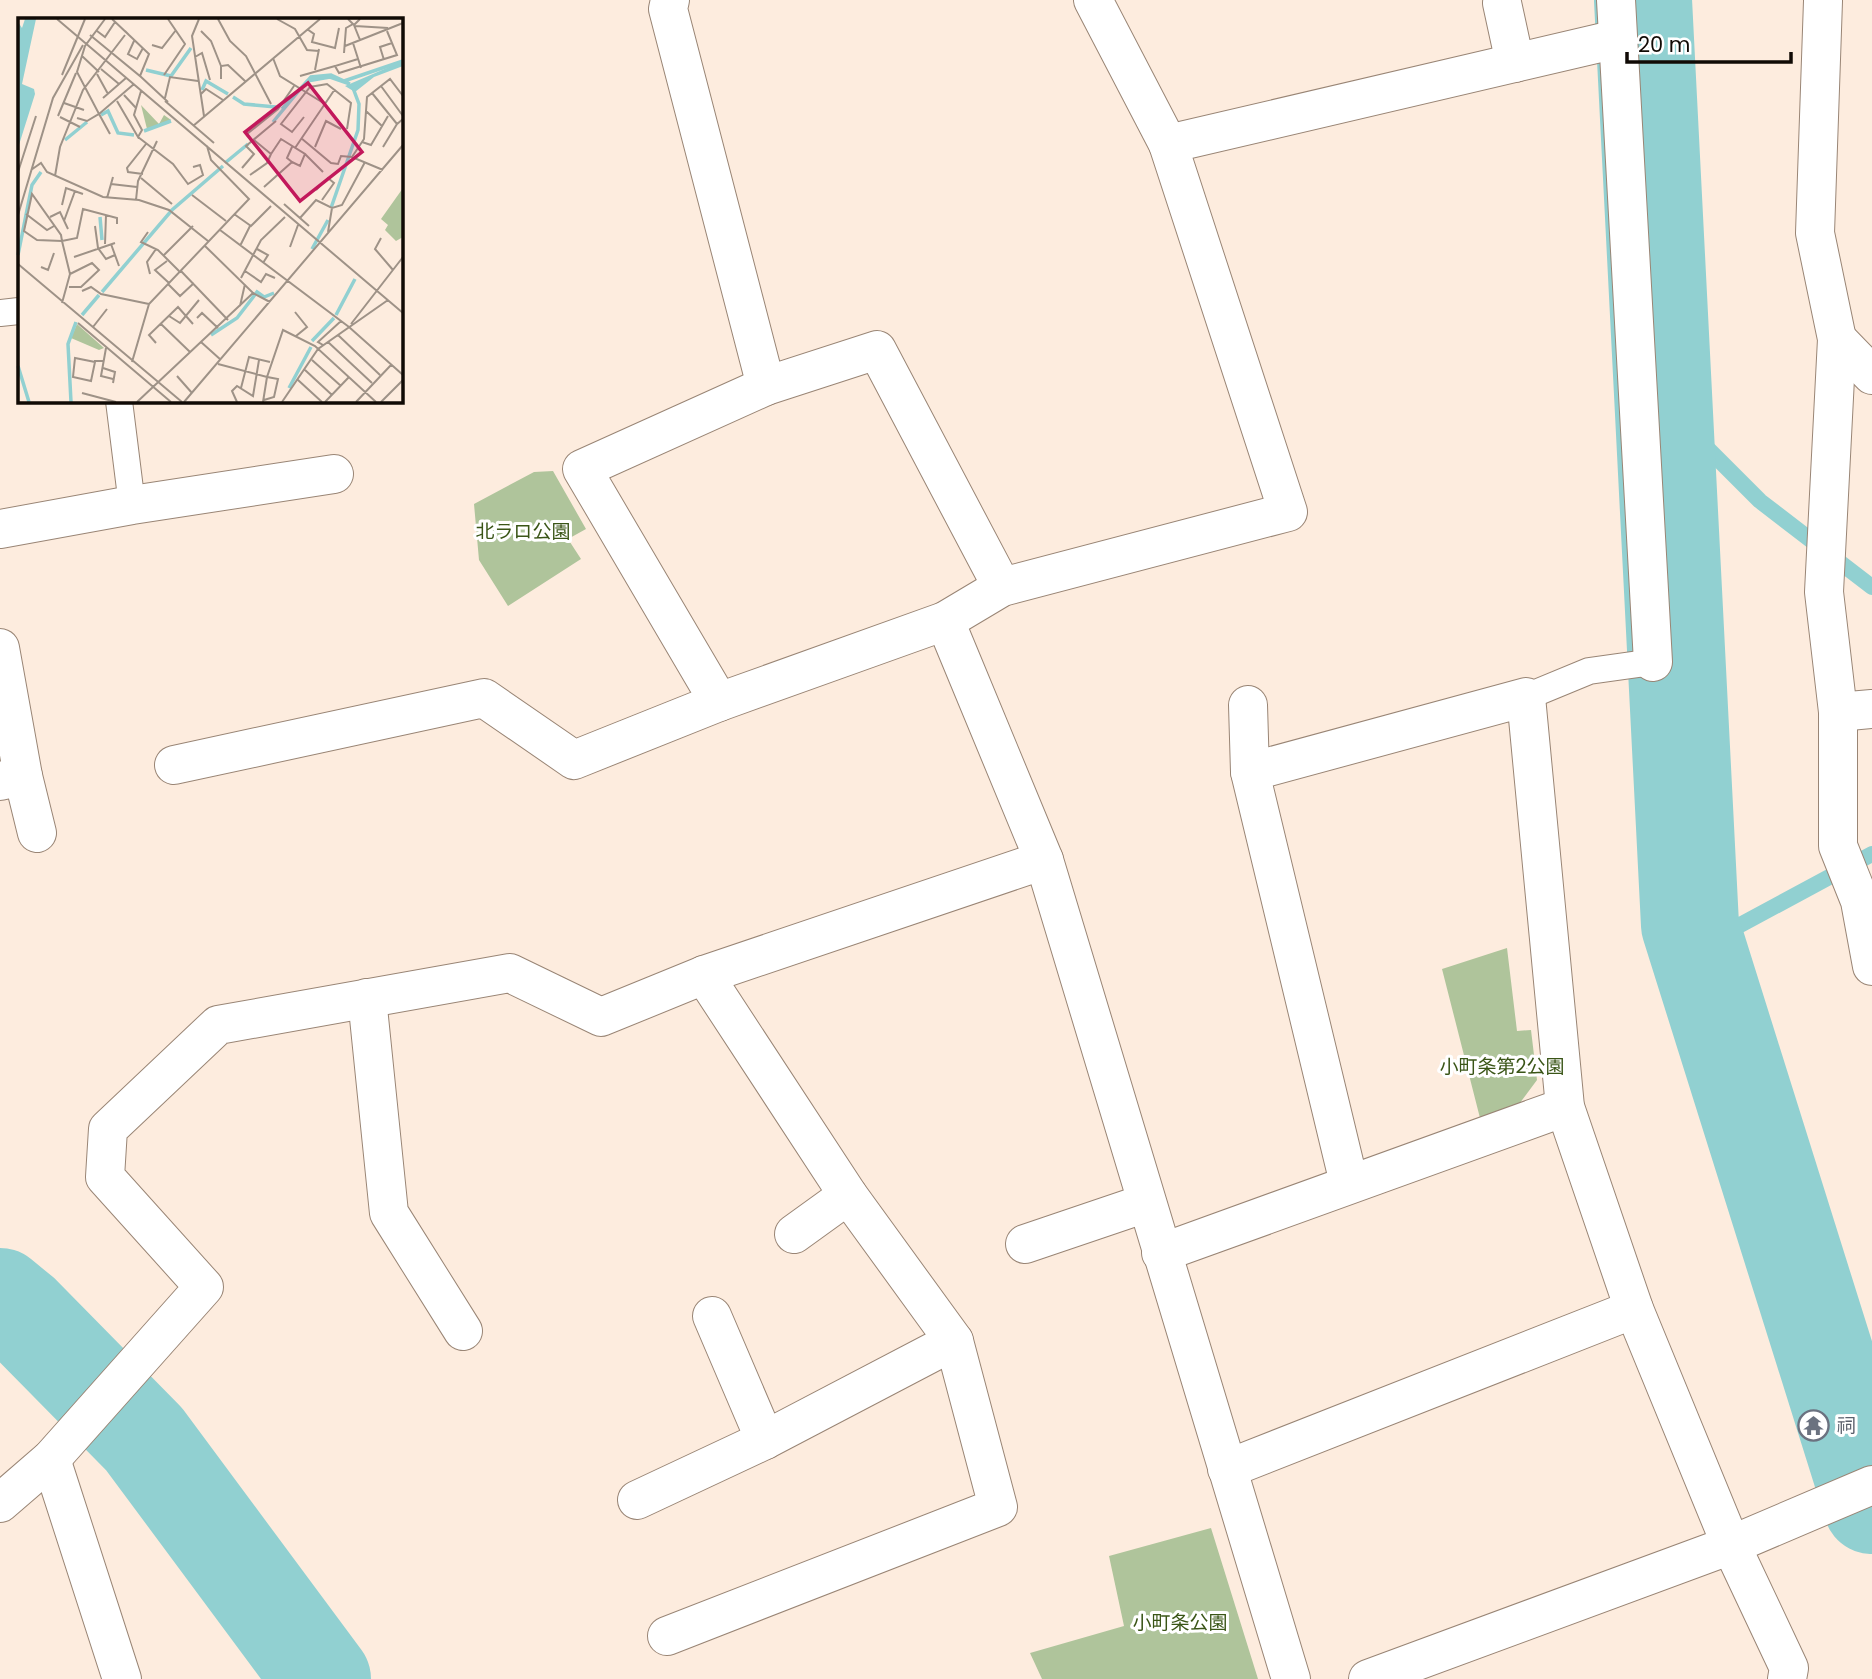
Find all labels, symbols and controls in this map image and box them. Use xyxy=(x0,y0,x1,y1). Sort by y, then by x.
inset map xyxy=(18,18,402,402)
scale bar xyxy=(1627,21,1792,65)
text: 20 m xyxy=(1638,30,1691,59)
park label: 北ラロ公園 xyxy=(475,518,571,545)
park label: 小町条第2公園 xyxy=(1440,1053,1564,1080)
temple icon: 祠 xyxy=(1797,1408,1831,1442)
place label: 祠 xyxy=(1837,1412,1856,1439)
park label: 小町条公園 xyxy=(1132,1609,1228,1636)

